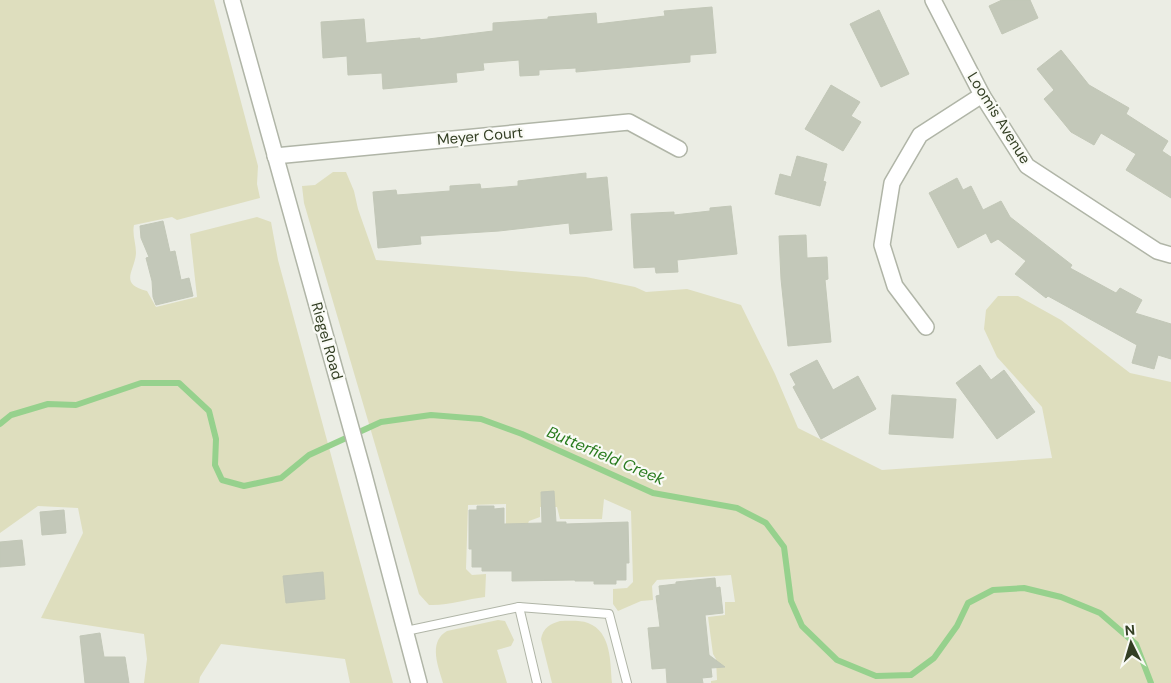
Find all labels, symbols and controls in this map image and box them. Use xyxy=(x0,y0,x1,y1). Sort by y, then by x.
street label: Loomis Avenue xyxy=(963,68,1035,168)
street label: Meyer Court xyxy=(436,122,524,150)
street label: Riegel Road xyxy=(306,300,348,382)
water label: Butterfield Creek xyxy=(544,421,669,490)
north arrow xyxy=(1106,618,1156,668)
text: N xyxy=(1124,621,1136,639)

